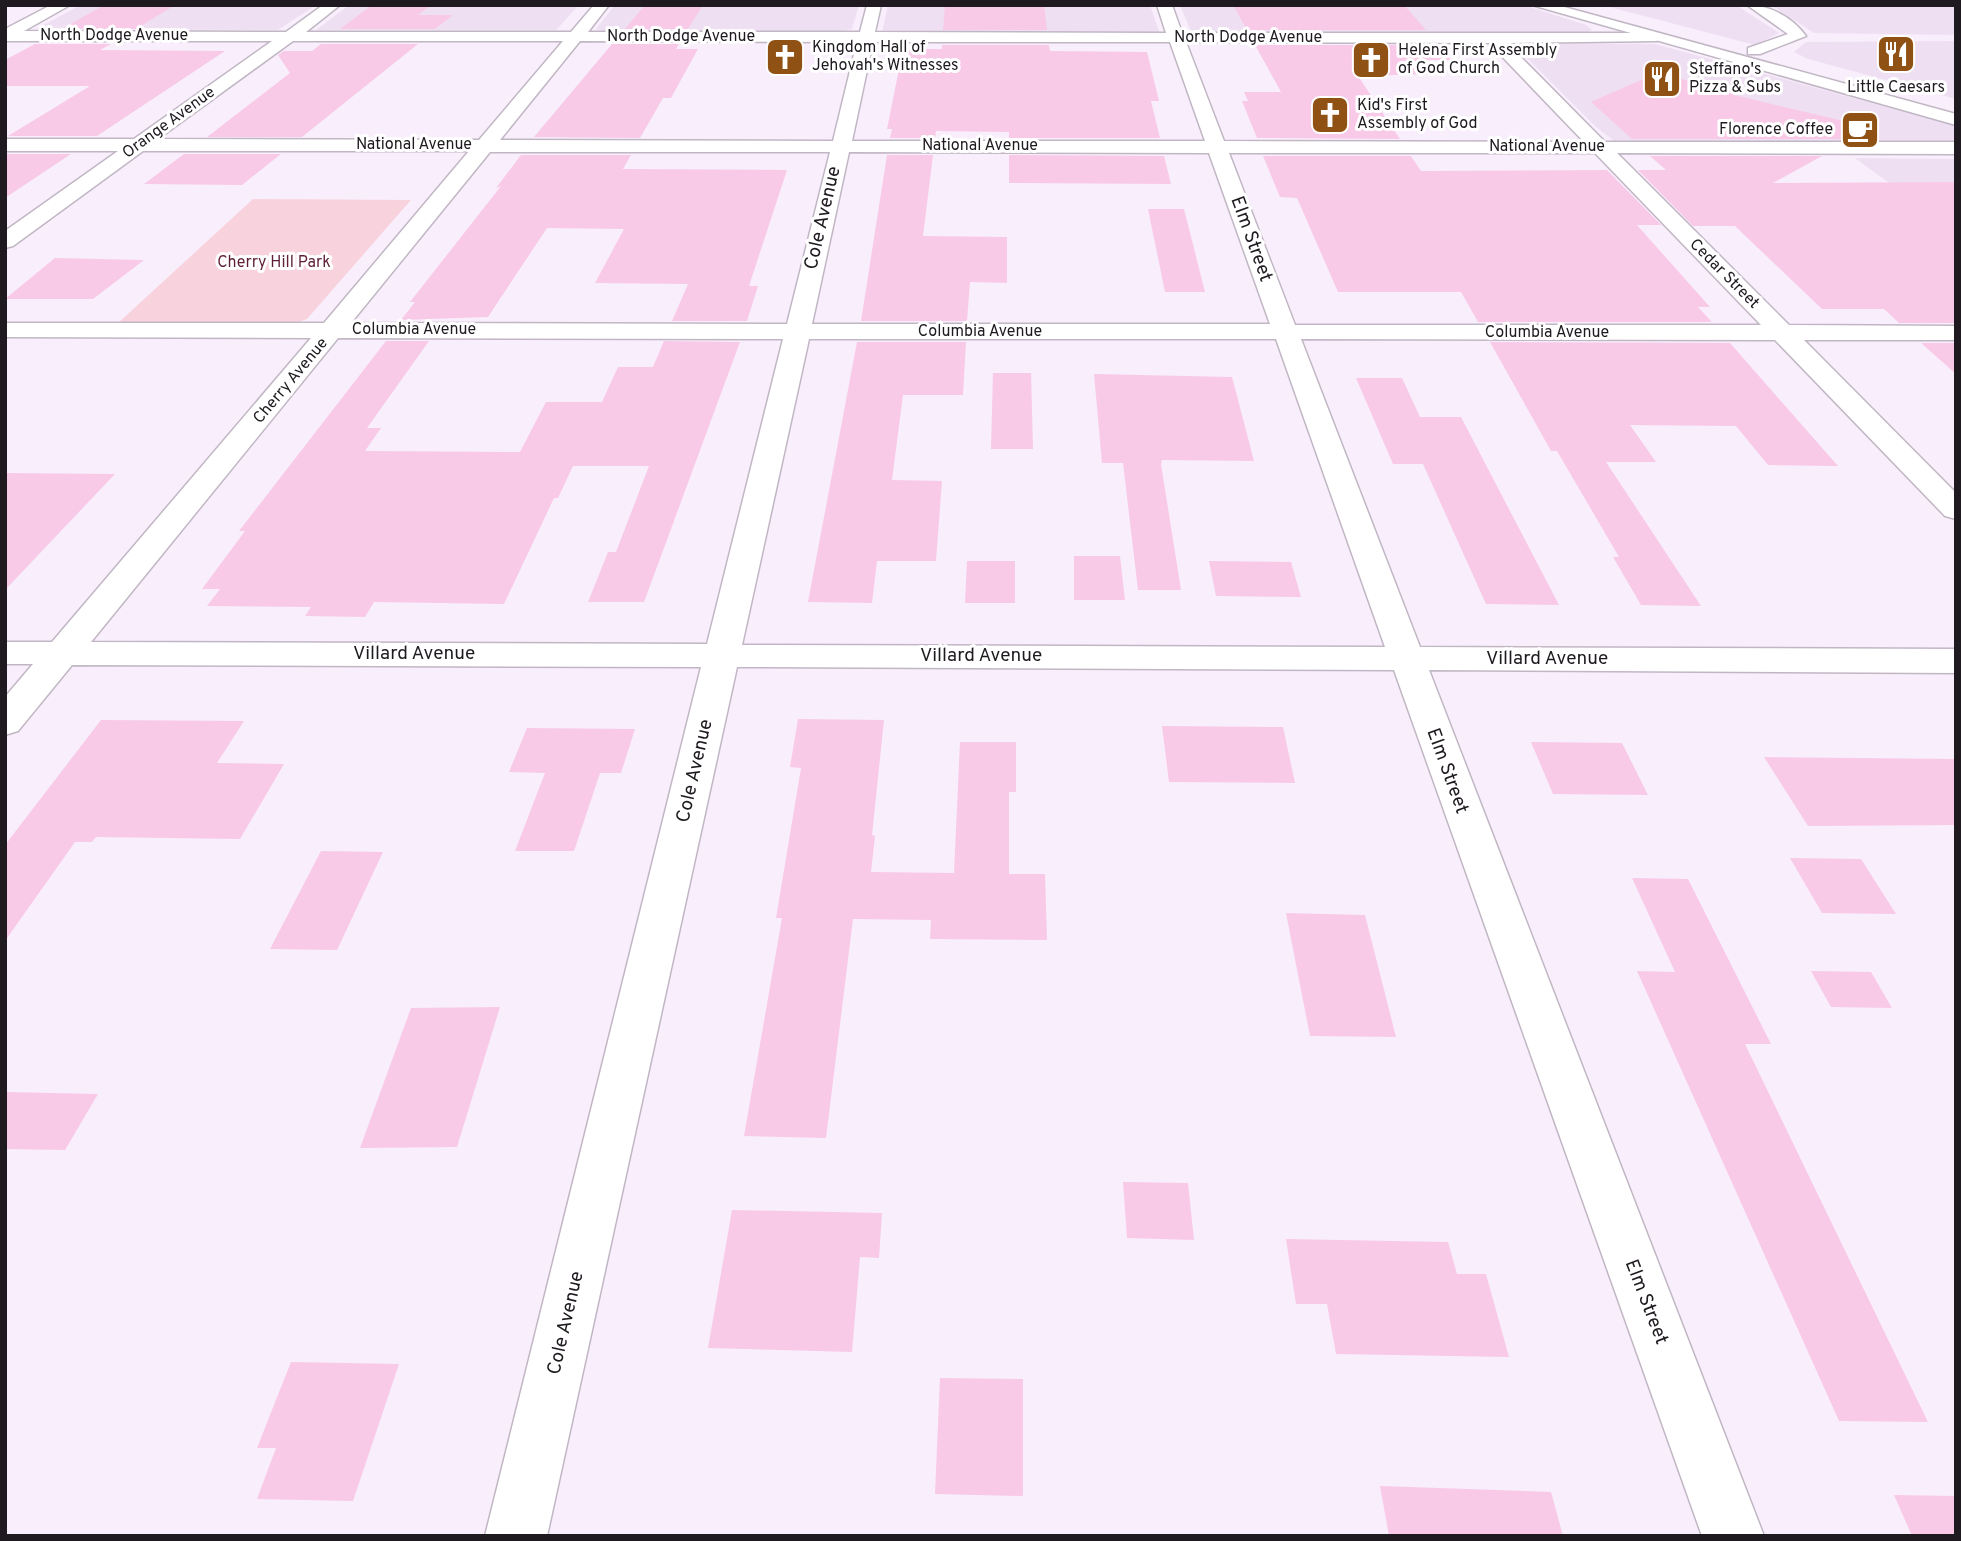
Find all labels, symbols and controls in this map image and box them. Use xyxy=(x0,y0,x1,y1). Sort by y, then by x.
street label: North Dodge Avenue xyxy=(40,26,188,46)
street label: North Dodge Avenue xyxy=(607,27,755,47)
street label: North Dodge Avenue xyxy=(1174,28,1322,48)
restaurant icon: Little Caesars xyxy=(1875,33,1917,75)
church icon: Kingdom Hall of Jehovah's Witnesses xyxy=(764,36,806,78)
place label: Kingdom Hall of Jehovah's Witnesses xyxy=(812,38,959,76)
church icon: Helena First Assembly of God Church xyxy=(1350,39,1392,81)
place label: Helena First Assembly of God Church xyxy=(1398,41,1557,79)
restaurant icon: Steffano's Pizza & Subs xyxy=(1641,58,1683,100)
place label: Steffano's Pizza & Subs xyxy=(1689,60,1781,98)
place label: Little Caesars xyxy=(1847,78,1945,98)
street label: Orange Avenue xyxy=(119,83,219,163)
church icon: Kid's First Assembly of God xyxy=(1309,94,1351,136)
place label: Kid's First Assembly of God xyxy=(1357,96,1477,134)
cafe icon: Florence Coffee xyxy=(1839,109,1881,151)
place label: Florence Coffee xyxy=(1719,120,1833,140)
street label: National Avenue xyxy=(356,135,472,155)
street label: National Avenue xyxy=(922,136,1038,156)
street label: National Avenue xyxy=(1489,137,1605,157)
street label: Cole Avenue xyxy=(799,164,847,272)
street label: Elm Street xyxy=(1224,193,1278,285)
street label: Cedar Street xyxy=(1685,235,1763,313)
park label: Cherry Hill Park xyxy=(217,253,331,273)
street label: Columbia Avenue xyxy=(352,320,476,340)
street label: Columbia Avenue xyxy=(918,322,1042,342)
street label: Columbia Avenue xyxy=(1485,323,1609,343)
street label: Cherry Avenue xyxy=(249,334,333,428)
street label: Villard Avenue xyxy=(353,642,475,666)
street label: Villard Avenue xyxy=(920,644,1042,668)
street label: Villard Avenue xyxy=(1486,647,1608,671)
street label: Cole Avenue xyxy=(671,717,719,825)
street label: Elm Street xyxy=(1420,725,1474,817)
street label: Elm Street xyxy=(1619,1256,1673,1348)
street label: Cole Avenue xyxy=(542,1269,590,1377)

